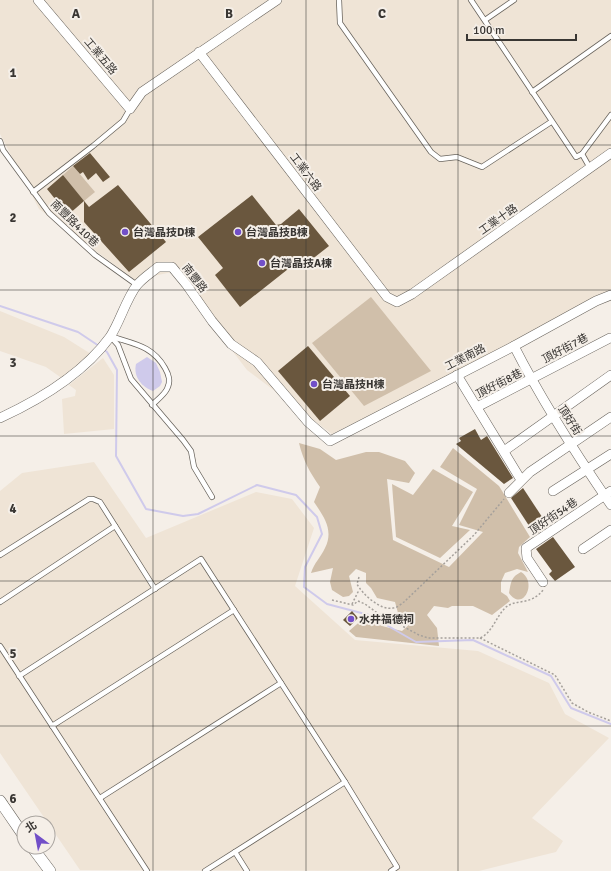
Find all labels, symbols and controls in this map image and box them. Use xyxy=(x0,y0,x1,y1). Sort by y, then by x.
text: A xyxy=(72,6,81,22)
text: B xyxy=(225,6,233,22)
text: C xyxy=(378,6,386,22)
scale bar xyxy=(467,16,576,42)
text: 100 m xyxy=(473,23,505,38)
street label: 工業五路 xyxy=(81,35,120,77)
text: 1 xyxy=(9,65,17,81)
street label: 工業六路 xyxy=(287,151,324,194)
street label: 南豐路410巷 xyxy=(48,197,101,250)
street label: 工業十路 xyxy=(477,201,520,237)
text: 2 xyxy=(9,210,17,226)
place label: 台灣晶技D棟 xyxy=(133,226,195,239)
place label: 台灣晶技B棟 xyxy=(246,226,308,239)
marker: 台灣晶技D棟 xyxy=(120,227,130,237)
marker: 台灣晶技B棟 xyxy=(233,227,243,237)
place label: 台灣晶技A棟 xyxy=(270,257,332,270)
marker: 台灣晶技A棟 xyxy=(257,258,267,268)
street label: 南豐路 xyxy=(179,261,210,295)
street label: 頂好街7巷 xyxy=(540,331,590,366)
street label: 工業南路 xyxy=(443,342,488,373)
text: 3 xyxy=(9,355,17,371)
street label: 頂好街8巷 xyxy=(474,366,524,401)
place label: 台灣晶技H棟 xyxy=(322,378,385,391)
marker: 台灣晶技H棟 xyxy=(309,379,319,389)
street label: 頂好街 xyxy=(555,403,584,438)
street label: 頂好街54巷 xyxy=(526,495,580,537)
text: 4 xyxy=(9,501,17,517)
place label: 水井福德祠 xyxy=(359,613,414,626)
marker: 水井福德祠 xyxy=(346,614,356,624)
text: 5 xyxy=(9,646,17,662)
text: 6 xyxy=(9,791,17,807)
north arrow xyxy=(16,815,56,855)
text: 北 xyxy=(23,819,39,835)

